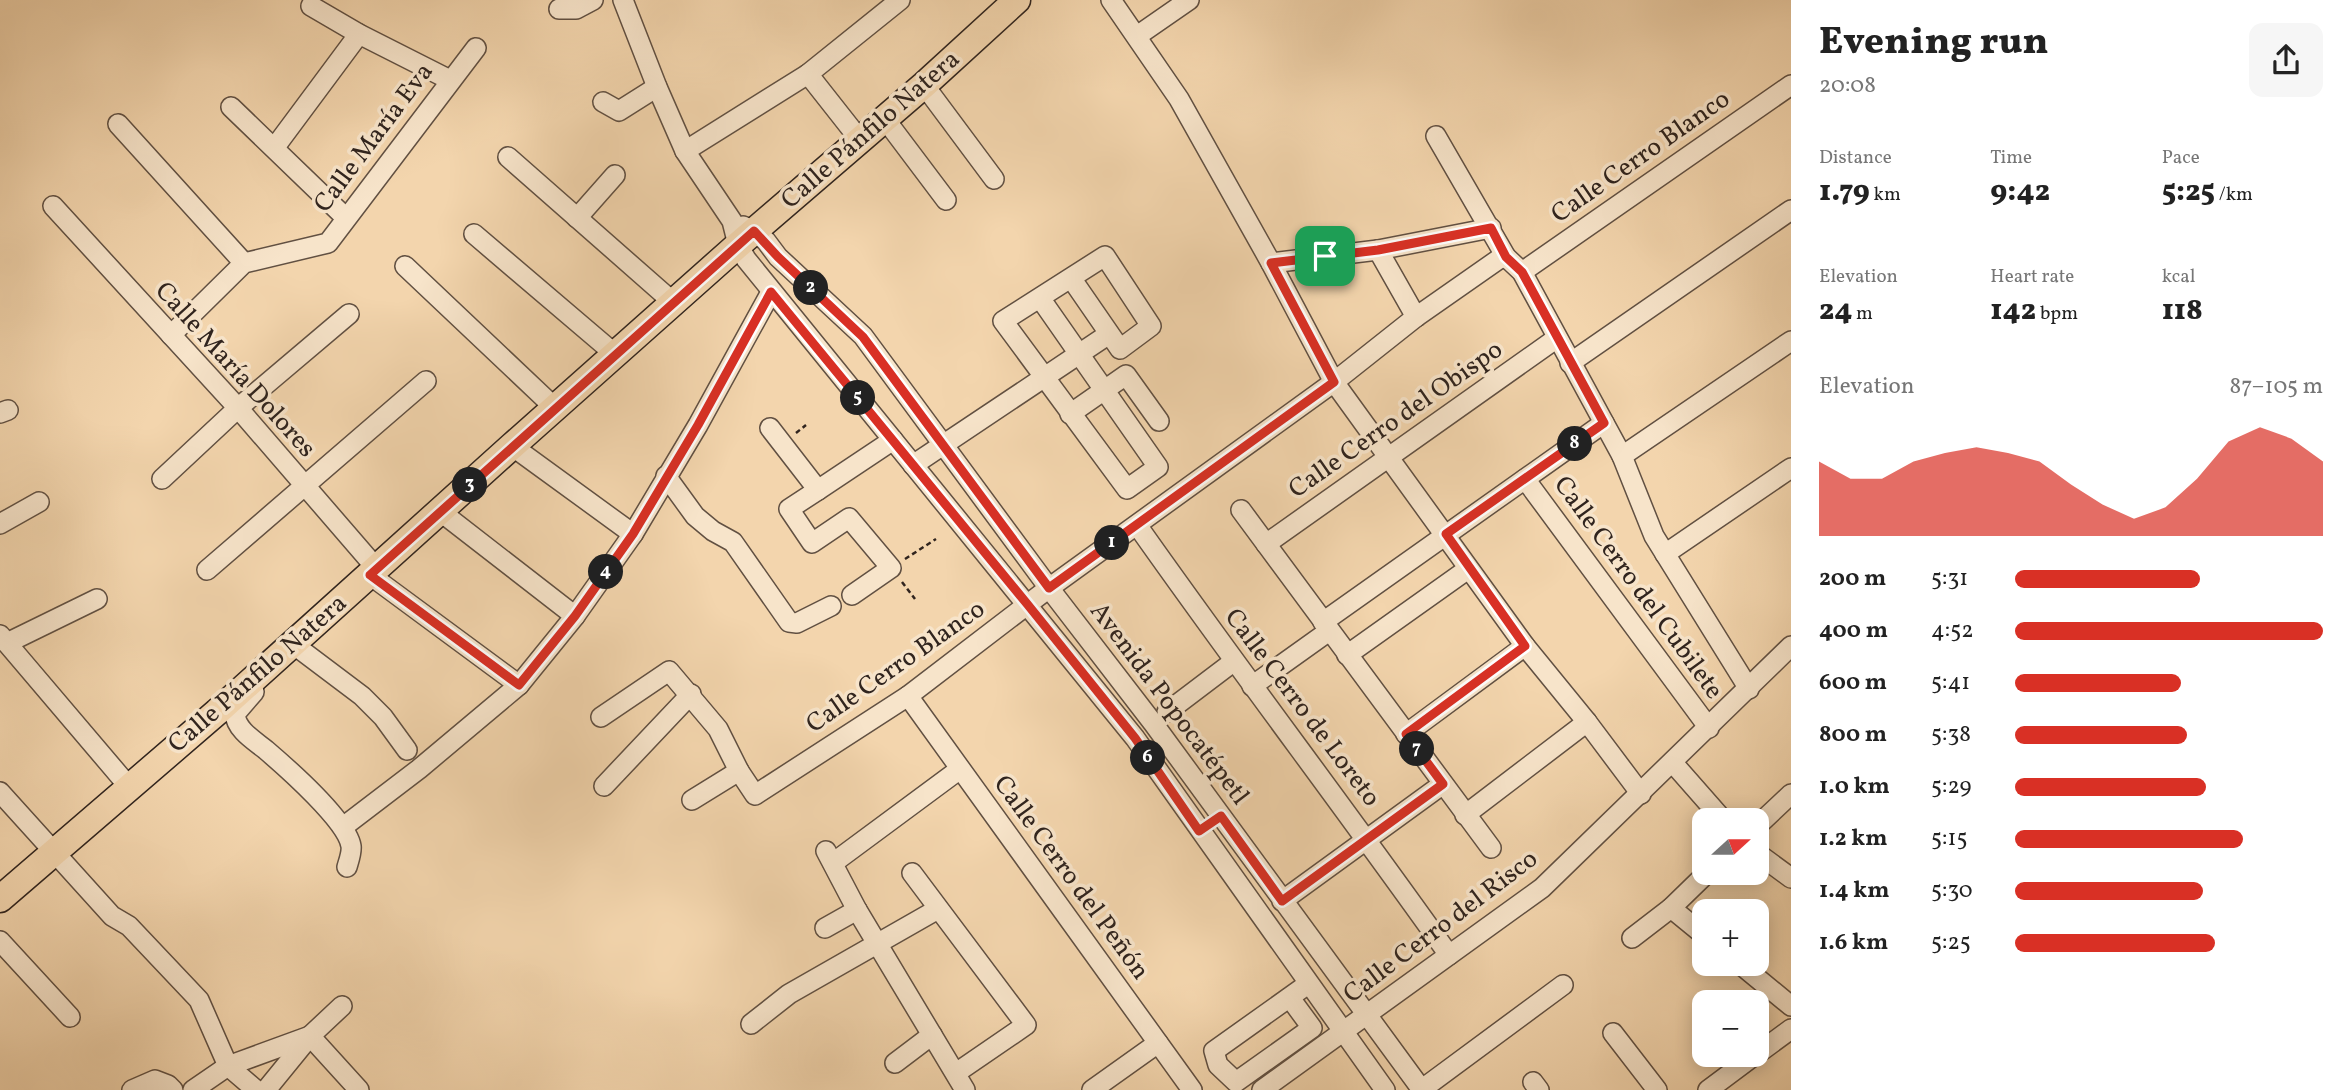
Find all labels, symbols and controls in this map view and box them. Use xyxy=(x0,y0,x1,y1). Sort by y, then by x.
text: Evening run xyxy=(1819,17,2049,70)
button: share xyxy=(2249,23,2323,97)
street label: Calle Pánfilo Natera xyxy=(774,42,968,218)
street label: Calle María Eva xyxy=(306,56,442,220)
text: 20:08 xyxy=(1819,70,1876,102)
street label: Calle Cerro Blanco xyxy=(1544,82,1738,232)
text: Distance xyxy=(1819,145,1892,171)
text: Time xyxy=(1990,145,2032,171)
text: Pace xyxy=(2162,145,2200,171)
text: 1.79 xyxy=(1819,171,1870,213)
text: 9:42 xyxy=(1990,171,2050,213)
text: 5:25 xyxy=(2162,171,2215,213)
text: km xyxy=(1870,182,1901,208)
text: /km xyxy=(2215,182,2253,208)
pin xyxy=(1295,226,1355,286)
icon: arrive xyxy=(1306,237,1344,275)
text: Elevation xyxy=(1819,264,1898,290)
text: Heart rate xyxy=(1990,264,2074,290)
text: kcal xyxy=(2162,264,2195,290)
pin: 2 xyxy=(794,270,828,306)
street label: Calle María Dolores xyxy=(146,274,324,466)
text: 2 xyxy=(806,274,815,300)
text: 24 xyxy=(1819,290,1852,332)
text: 142 xyxy=(1990,290,2036,332)
text: 118 xyxy=(2162,290,2203,332)
text: m xyxy=(1852,301,1873,327)
text: bpm xyxy=(2036,301,2078,327)
street label: Calle Cerro del Obispo xyxy=(1282,332,1510,508)
text: Elevation xyxy=(1819,371,1915,403)
text: 87–105 m xyxy=(2230,371,2323,403)
pin: 5 xyxy=(840,380,876,416)
text: 5 xyxy=(853,384,862,410)
pin: 8 xyxy=(1558,426,1592,462)
text: 8 xyxy=(1569,430,1580,456)
pin: 3 xyxy=(452,468,488,503)
street label: Calle Cerro del Cubilete xyxy=(1545,469,1731,707)
text: 3 xyxy=(465,471,474,497)
pin: 1 xyxy=(1094,526,1130,560)
text: 1 xyxy=(1108,529,1115,555)
pin: 4 xyxy=(588,554,624,590)
text: 4 xyxy=(600,558,611,584)
text: 200 m xyxy=(1819,563,1886,595)
text: 5:31 xyxy=(1931,563,1968,595)
street label: Calle Pánfilo Natera xyxy=(161,586,355,762)
street label: Calle Cerro Blanco xyxy=(799,592,993,742)
street label: Avenida Popocatépetl xyxy=(1081,595,1257,813)
street label: Calle Cerro de Loreto xyxy=(1216,601,1388,815)
text: 400 m xyxy=(1819,615,1888,647)
text: 4:52 xyxy=(1931,615,1974,647)
text: 600 m xyxy=(1819,667,1887,699)
text: 5:41 xyxy=(1931,667,1970,699)
text: 800 m xyxy=(1819,719,1887,751)
text: 5:38 xyxy=(1931,719,1971,751)
pin: 7 xyxy=(1400,732,1434,766)
text: 7 xyxy=(1412,735,1421,761)
pin: 6 xyxy=(1130,740,1166,776)
text: 6 xyxy=(1142,744,1153,770)
street label: Calle Cerro del Peñón xyxy=(984,768,1158,988)
text: 1.0 km xyxy=(1819,771,1890,803)
text: 5:29 xyxy=(1931,771,1972,803)
north arrow xyxy=(1692,808,1769,886)
map controls xyxy=(1692,808,1769,1067)
text: 1.2 km xyxy=(1819,823,1888,855)
text: 5:15 xyxy=(1931,823,1967,855)
street label: Calle Cerro del Risco xyxy=(1336,842,1546,1012)
text: 1.4 km xyxy=(1819,875,1890,907)
text: 5:30 xyxy=(1931,875,1973,907)
button: + xyxy=(1692,899,1769,976)
text: 1.6 km xyxy=(1819,927,1888,959)
text: 5:25 xyxy=(1931,927,1971,959)
button: − xyxy=(1692,990,1769,1067)

